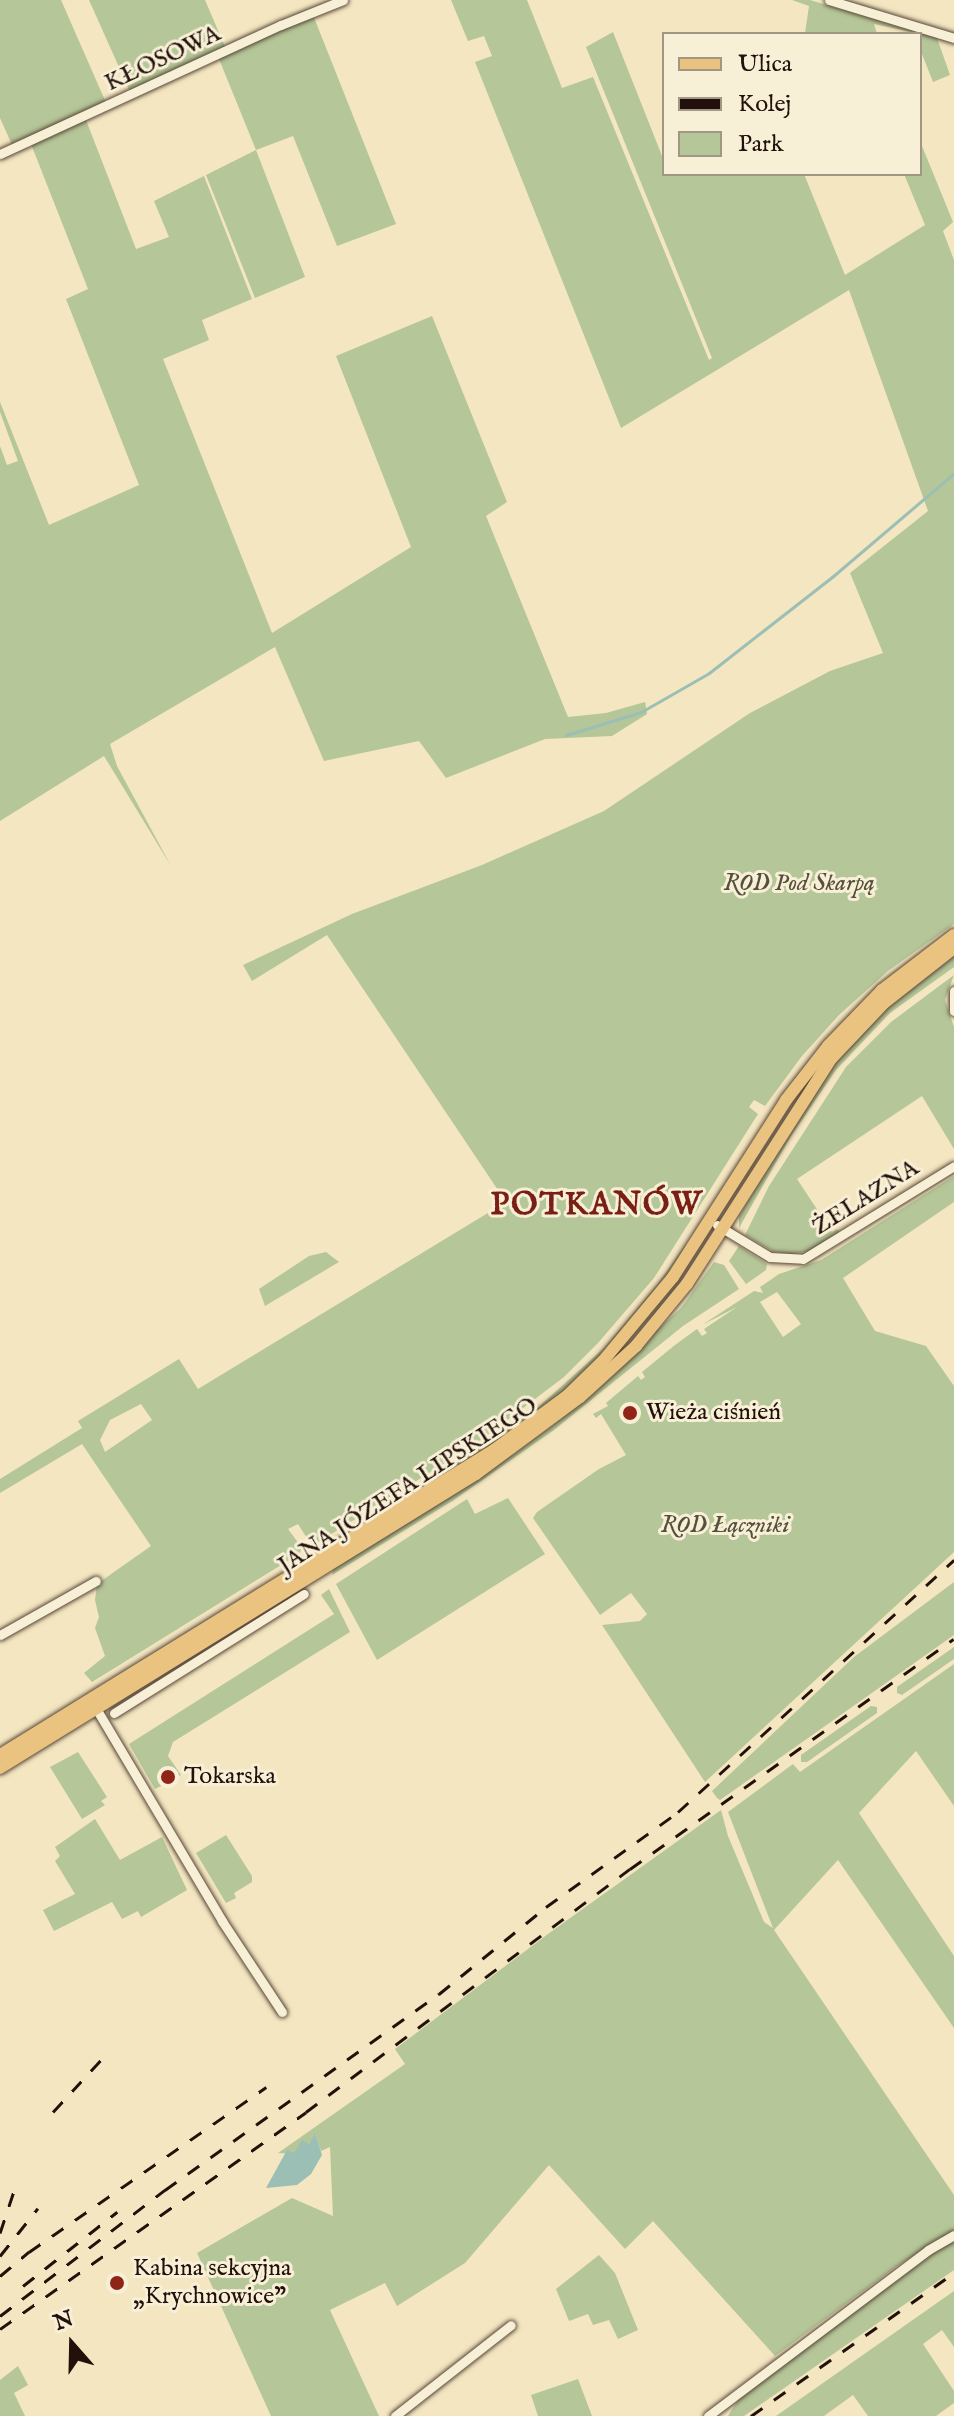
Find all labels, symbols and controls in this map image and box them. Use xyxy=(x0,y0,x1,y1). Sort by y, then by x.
street label: KŁOSOWA xyxy=(101,20,225,98)
legend xyxy=(662,32,922,176)
text: Ulica xyxy=(738,49,792,80)
text: Kolej xyxy=(738,89,791,120)
text: Park xyxy=(738,129,784,160)
park label: ROD Pod Skarpą xyxy=(723,870,875,898)
street label: ŻELAZNA xyxy=(807,1154,925,1242)
district label: POTKANÓW xyxy=(490,1187,704,1225)
street label: JANA JÓZEFA LIPSKIEGO xyxy=(273,1391,543,1581)
place label: Wieża ciśnień xyxy=(646,1399,781,1427)
marker: Wieża ciśnień xyxy=(621,1404,639,1422)
park label: ROD Łączniki xyxy=(661,1512,789,1540)
place label: Tokarska xyxy=(184,1763,276,1791)
marker: Tokarska xyxy=(159,1768,177,1786)
place label: Kabina sekcyjna „Krychnowice” xyxy=(133,2255,291,2311)
marker: Kabina sekcyjna „Krychnowice” xyxy=(108,2274,126,2292)
north arrow xyxy=(32,2304,112,2384)
text: N xyxy=(50,2305,78,2338)

